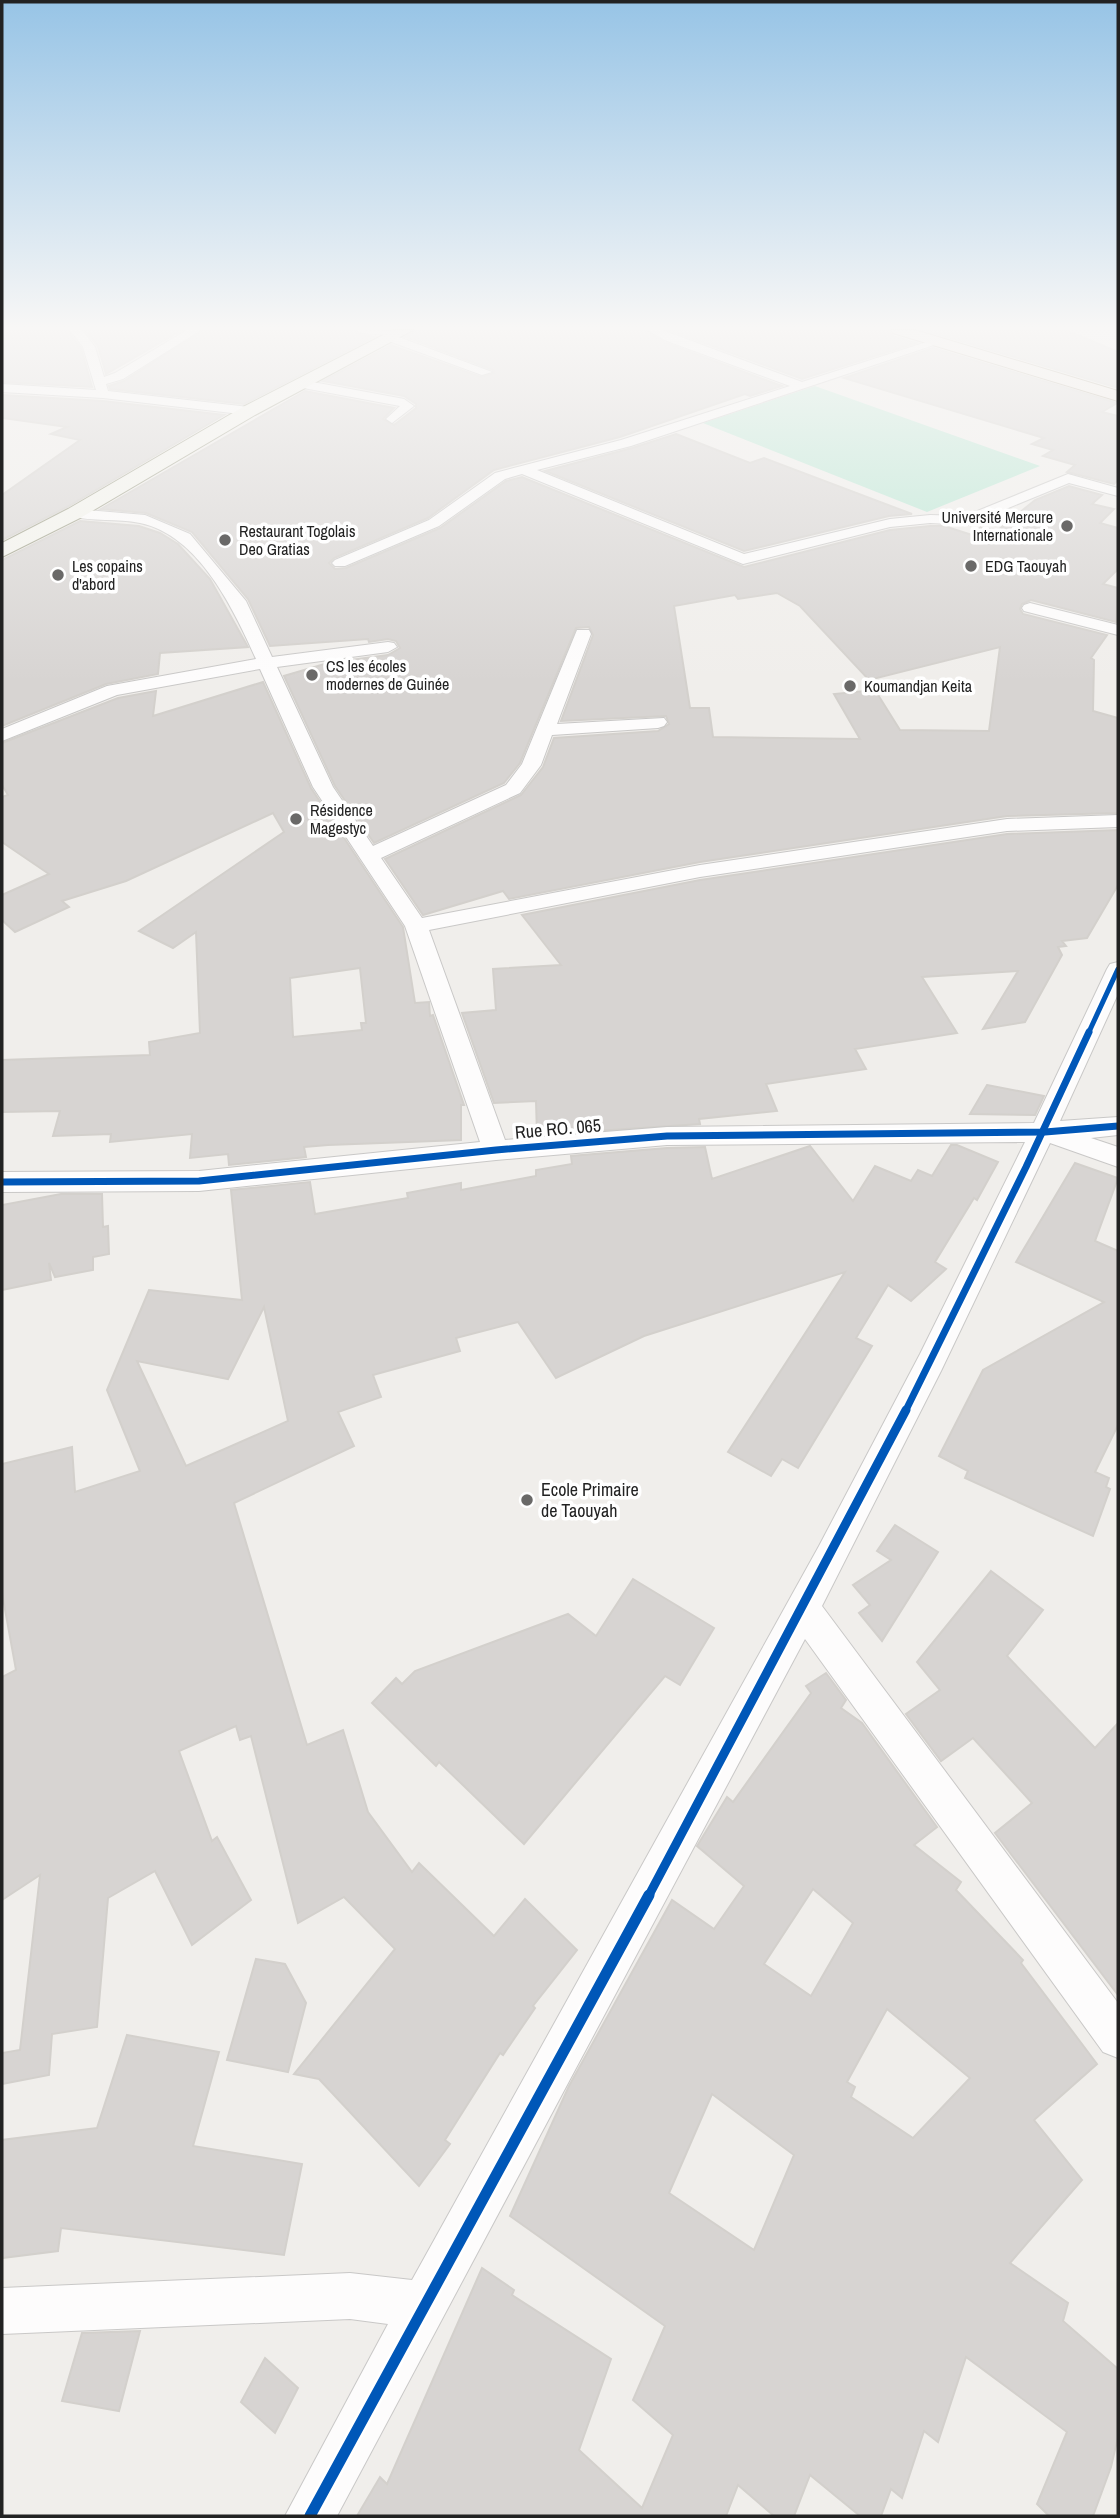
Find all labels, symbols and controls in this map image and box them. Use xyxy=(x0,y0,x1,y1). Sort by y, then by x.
place label: Université Mercure Internationale xyxy=(941,506,1053,546)
marker: Université Mercure Internationale xyxy=(1059,518,1075,534)
place label: Restaurant Togolais Deo Gratias xyxy=(239,520,355,560)
marker: Restaurant Togolais Deo Gratias xyxy=(217,532,233,548)
place label: Les copains d'abord xyxy=(72,555,143,595)
place label: EDG Taouyah xyxy=(985,555,1067,577)
marker: EDG Taouyah xyxy=(963,558,979,574)
marker: Les copains d'abord xyxy=(50,567,66,583)
place label: CS les écoles modernes de Guinée xyxy=(326,655,449,695)
marker: CS les écoles modernes de Guinée xyxy=(304,667,320,683)
place label: Koumandjan Keita xyxy=(864,675,973,697)
marker: Koumandjan Keita xyxy=(842,678,858,694)
place label: Résidence Magestyc xyxy=(310,799,373,839)
marker: Résidence Magestyc xyxy=(288,811,304,827)
street label: Rue RO. 065 xyxy=(514,1112,602,1145)
place label: Ecole Primaire de Taouyah xyxy=(541,1477,639,1523)
marker: Ecole Primaire de Taouyah xyxy=(519,1492,535,1508)

